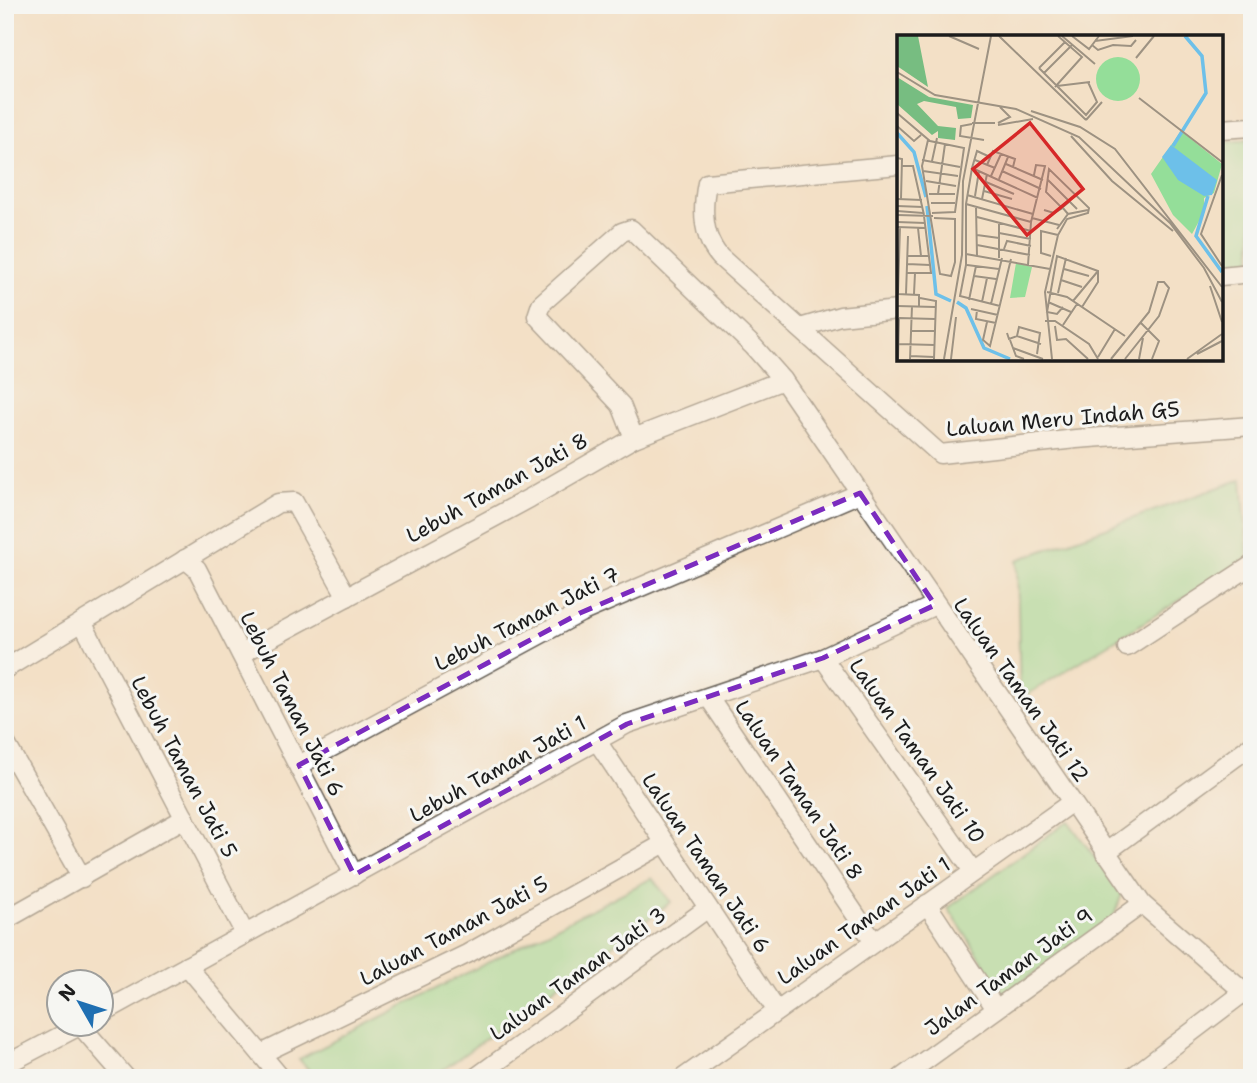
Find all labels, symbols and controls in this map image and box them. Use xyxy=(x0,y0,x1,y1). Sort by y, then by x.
inset map xyxy=(897,35,1222,360)
street label: Laluan Meru Indah G5 xyxy=(945,395,1181,443)
street label: Lebuh Taman Jati 8 xyxy=(401,426,593,550)
street label: Lebuh Taman Jati 7 xyxy=(430,560,624,678)
street label: Laluan Taman Jati 12 xyxy=(947,592,1095,788)
street label: Lebuh Taman Jati 6 xyxy=(233,607,351,801)
street label: Laluan Taman Jati 10 xyxy=(843,653,991,849)
street label: Lebuh Taman Jati 5 xyxy=(124,671,244,863)
street label: Laluan Taman Jati 8 xyxy=(728,695,870,885)
street label: Lebuh Taman Jati 1 xyxy=(405,709,591,829)
street label: Laluan Taman Jati 6 xyxy=(635,768,777,958)
street label: Laluan Taman Jati 1 xyxy=(772,851,956,991)
street label: Laluan Taman Jati 5 xyxy=(355,869,553,993)
street label: Laluan Taman Jati 3 xyxy=(484,901,672,1047)
street label: Jalan Taman Jati 9 xyxy=(919,902,1099,1042)
north arrow xyxy=(46,968,116,1038)
text: N xyxy=(53,979,82,1006)

